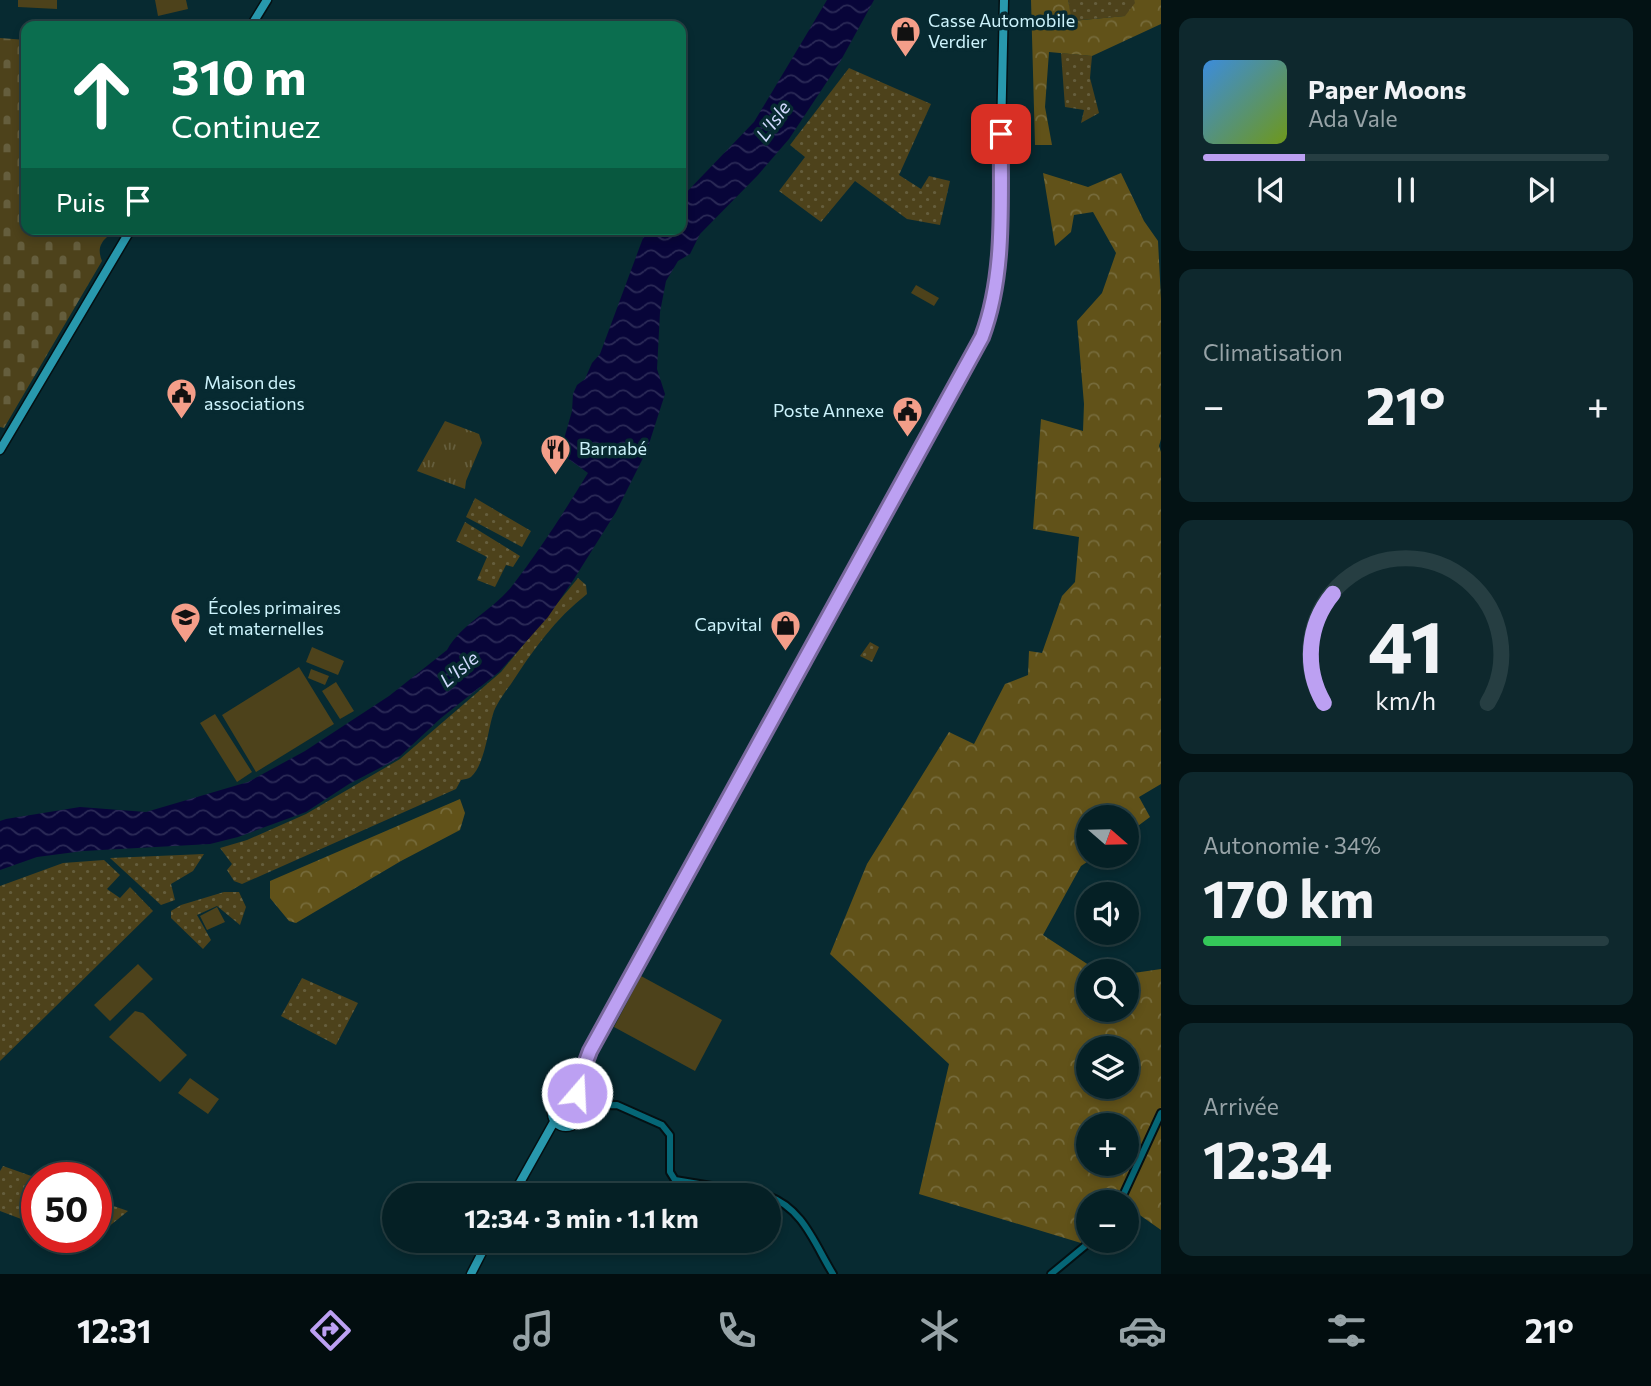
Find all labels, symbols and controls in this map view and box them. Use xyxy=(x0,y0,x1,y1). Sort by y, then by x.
place label: Casse Automobile Verdier xyxy=(928,9,1075,52)
shop icon: Casse Automobile Verdier xyxy=(888,14,922,58)
text: 310 m xyxy=(171,45,306,105)
icon: ahead xyxy=(56,49,147,140)
text: Paper Moons xyxy=(1308,73,1466,104)
water label: L'Isle xyxy=(750,96,795,145)
pin xyxy=(971,104,1031,164)
text: Ada Vale xyxy=(1308,104,1398,132)
text: Continuez xyxy=(171,105,321,145)
icon: arrive xyxy=(982,115,1020,153)
icon: previous xyxy=(1252,171,1290,209)
icon: pause xyxy=(1387,171,1425,209)
icon: next xyxy=(1522,171,1560,209)
icon: arrive xyxy=(119,182,157,220)
text: Puis xyxy=(56,186,105,217)
text: Climatisation xyxy=(1203,338,1343,366)
place label: Maison des associations xyxy=(204,371,305,414)
text: 21° xyxy=(1366,372,1445,436)
public building icon: Maison des associations xyxy=(164,376,198,420)
text: − xyxy=(1203,381,1225,428)
text: + xyxy=(1587,381,1609,428)
public building icon: Poste Annexe xyxy=(890,394,924,438)
place label: Poste Annexe xyxy=(773,399,884,421)
restaurant icon: Barnabé xyxy=(539,432,573,476)
place label: Barnabé xyxy=(579,437,647,459)
place label: Écoles primaires et maternelles xyxy=(208,596,341,639)
text: 41 xyxy=(1368,599,1444,688)
school or university icon: Écoles primaires et maternelles xyxy=(168,601,202,645)
shop icon: Capvital xyxy=(768,608,802,652)
place label: Capvital xyxy=(695,613,762,635)
water label: L'Isle xyxy=(435,646,483,691)
text: km/h xyxy=(1376,685,1436,715)
north arrow xyxy=(1076,805,1139,868)
map controls xyxy=(1076,805,1139,1253)
text: Autonomie · 34% xyxy=(1203,831,1381,859)
text: 170 km xyxy=(1203,865,1375,929)
button: sound xyxy=(1076,882,1139,945)
button: search xyxy=(1076,959,1139,1022)
button: layers xyxy=(1076,1036,1139,1099)
position arrow xyxy=(540,1056,614,1130)
text: Arrivée xyxy=(1203,1092,1279,1120)
button: + xyxy=(1076,1113,1139,1176)
text: 12:34 xyxy=(1203,1126,1332,1190)
speed limit sign: 50 xyxy=(21,1162,112,1253)
button: − xyxy=(1076,1190,1139,1253)
text: 12:34 · 3 min · 1.1 km xyxy=(464,1202,699,1233)
icon: directions xyxy=(306,1306,355,1355)
icon: music xyxy=(509,1306,558,1355)
icon: phone xyxy=(712,1306,761,1355)
icon: climate xyxy=(915,1306,964,1355)
icon: car xyxy=(1118,1306,1167,1355)
icon: filters xyxy=(1322,1306,1371,1355)
text: 12:31 xyxy=(77,1310,151,1350)
text: 21° xyxy=(1525,1310,1574,1350)

